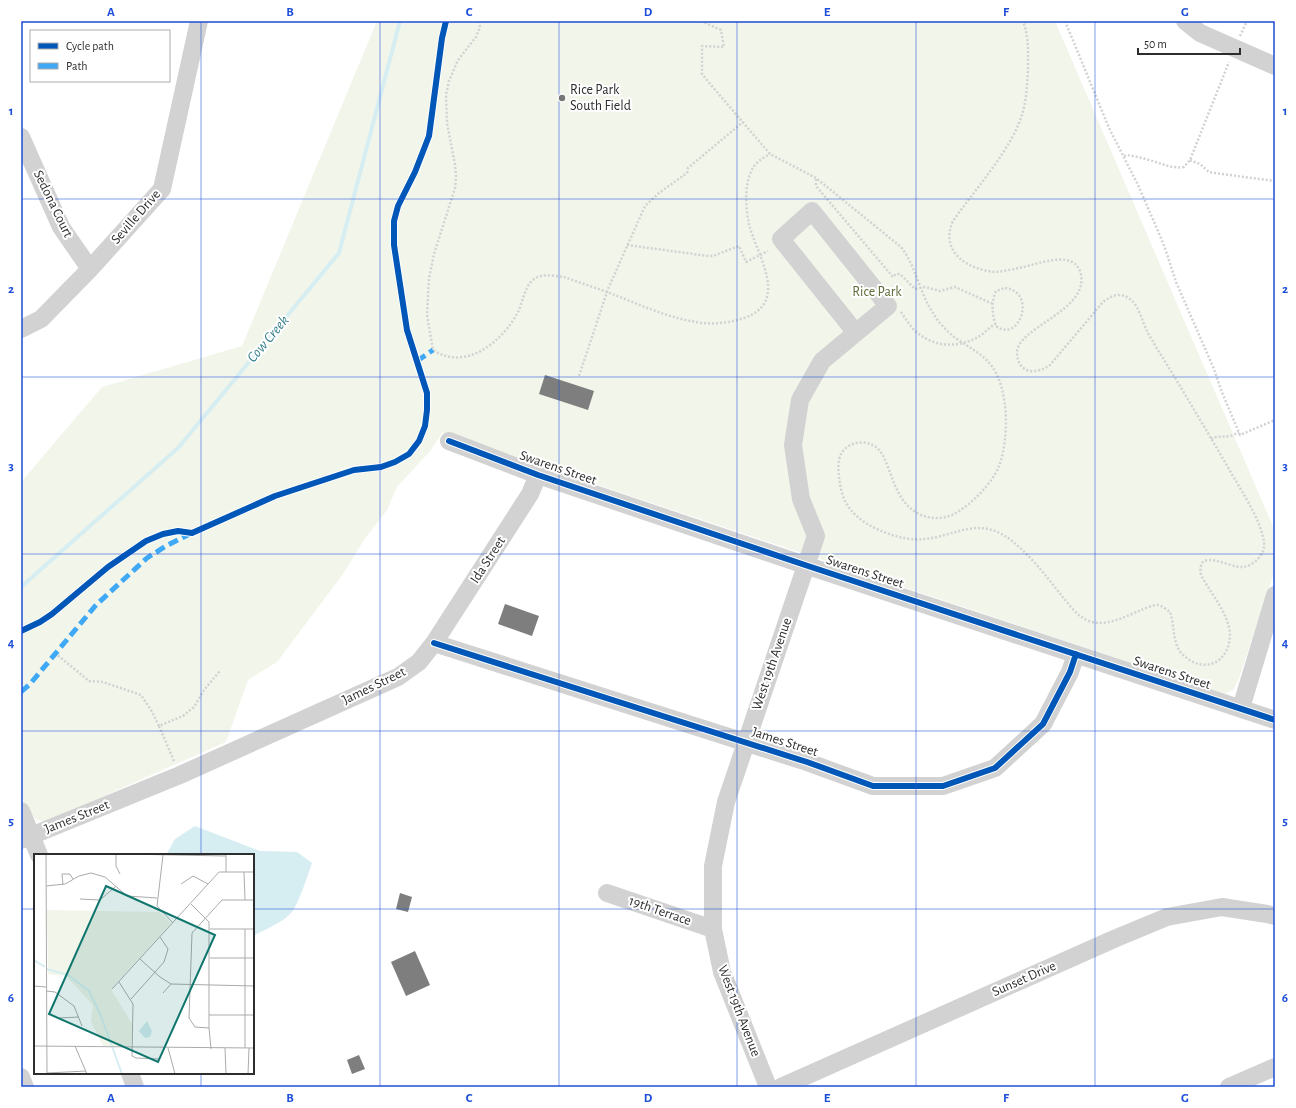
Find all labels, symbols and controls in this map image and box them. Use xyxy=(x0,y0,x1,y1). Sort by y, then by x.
text: A xyxy=(107,6,115,19)
text: B xyxy=(286,6,294,19)
text: C xyxy=(466,6,473,19)
text: D xyxy=(644,6,653,19)
text: E xyxy=(824,6,831,19)
text: F xyxy=(1003,6,1010,19)
text: G xyxy=(1181,6,1189,19)
legend xyxy=(30,30,170,82)
scale bar xyxy=(1138,30,1240,56)
text: 50 m xyxy=(1144,38,1167,50)
text: Cycle path xyxy=(66,40,114,53)
text: Path xyxy=(66,60,88,72)
place label: Rice Park South Field xyxy=(570,83,631,113)
marker: Rice Park South Field xyxy=(557,93,567,103)
text: 1 xyxy=(9,105,13,118)
text: 1 xyxy=(1283,105,1287,118)
street label: Sedona Court xyxy=(31,168,75,240)
street label: Seville Drive xyxy=(109,187,163,247)
text: 2 xyxy=(8,283,14,296)
text: 2 xyxy=(1282,283,1288,296)
park label: Rice Park xyxy=(852,285,902,299)
water label: Cow Creek xyxy=(244,313,292,365)
street label: Swarens Street xyxy=(518,448,599,488)
text: 3 xyxy=(8,460,14,473)
text: 3 xyxy=(1282,460,1288,473)
street label: Ida Street xyxy=(468,534,508,586)
street label: Swarens Street xyxy=(825,553,906,591)
street label: West 19th Avenue xyxy=(750,616,794,712)
text: 4 xyxy=(8,637,15,650)
text: 4 xyxy=(1282,637,1289,650)
street label: Swarens Street xyxy=(1132,654,1213,692)
street label: James Street xyxy=(340,664,408,707)
street label: James Street xyxy=(750,725,820,759)
street label: James Street xyxy=(43,797,112,836)
text: 5 xyxy=(8,815,14,828)
text: 5 xyxy=(1282,815,1288,828)
inset map xyxy=(34,854,254,1074)
street label: 19th Terrace xyxy=(627,894,693,928)
street label: Sunset Drive xyxy=(990,959,1058,999)
street label: West 19th Avenue xyxy=(715,963,763,1059)
text: 6 xyxy=(8,992,14,1005)
text: 6 xyxy=(1282,992,1288,1005)
text: A xyxy=(107,1092,115,1105)
text: B xyxy=(286,1092,294,1105)
text: C xyxy=(466,1092,473,1105)
text: D xyxy=(644,1092,653,1105)
text: E xyxy=(824,1092,831,1105)
text: F xyxy=(1003,1092,1010,1105)
text: G xyxy=(1181,1092,1189,1105)

